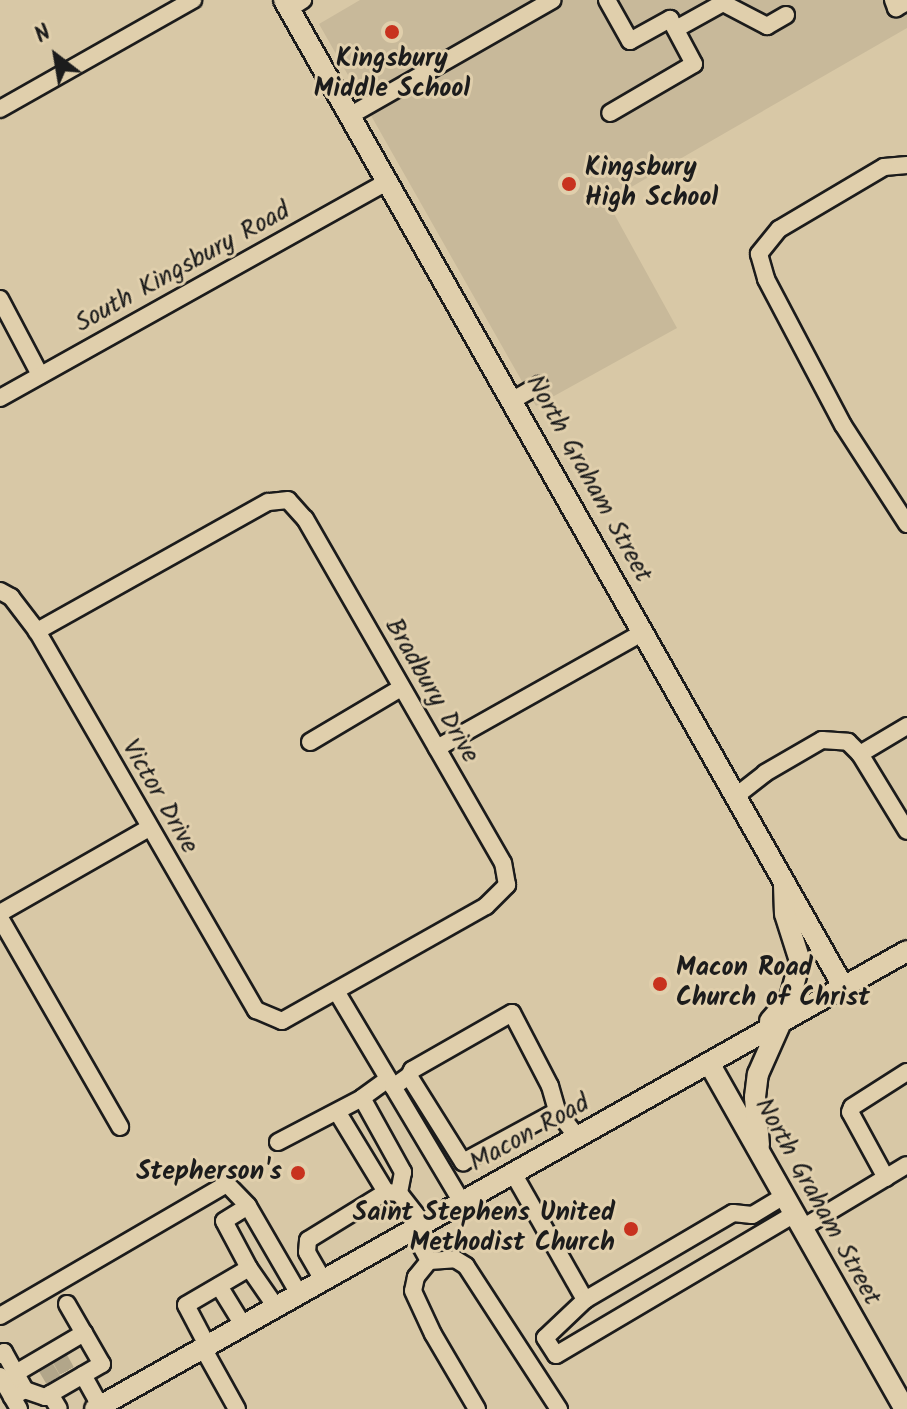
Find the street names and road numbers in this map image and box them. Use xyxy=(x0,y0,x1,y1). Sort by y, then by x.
street label: South Kingsbury Road xyxy=(70,196,296,340)
street label: North Graham Street xyxy=(518,370,658,588)
street label: Bradbury Drive xyxy=(377,613,485,769)
street label: Victor Drive xyxy=(114,734,204,860)
street label: Macon Road xyxy=(465,1088,595,1180)
street label: North Graham Street xyxy=(747,1093,887,1311)

